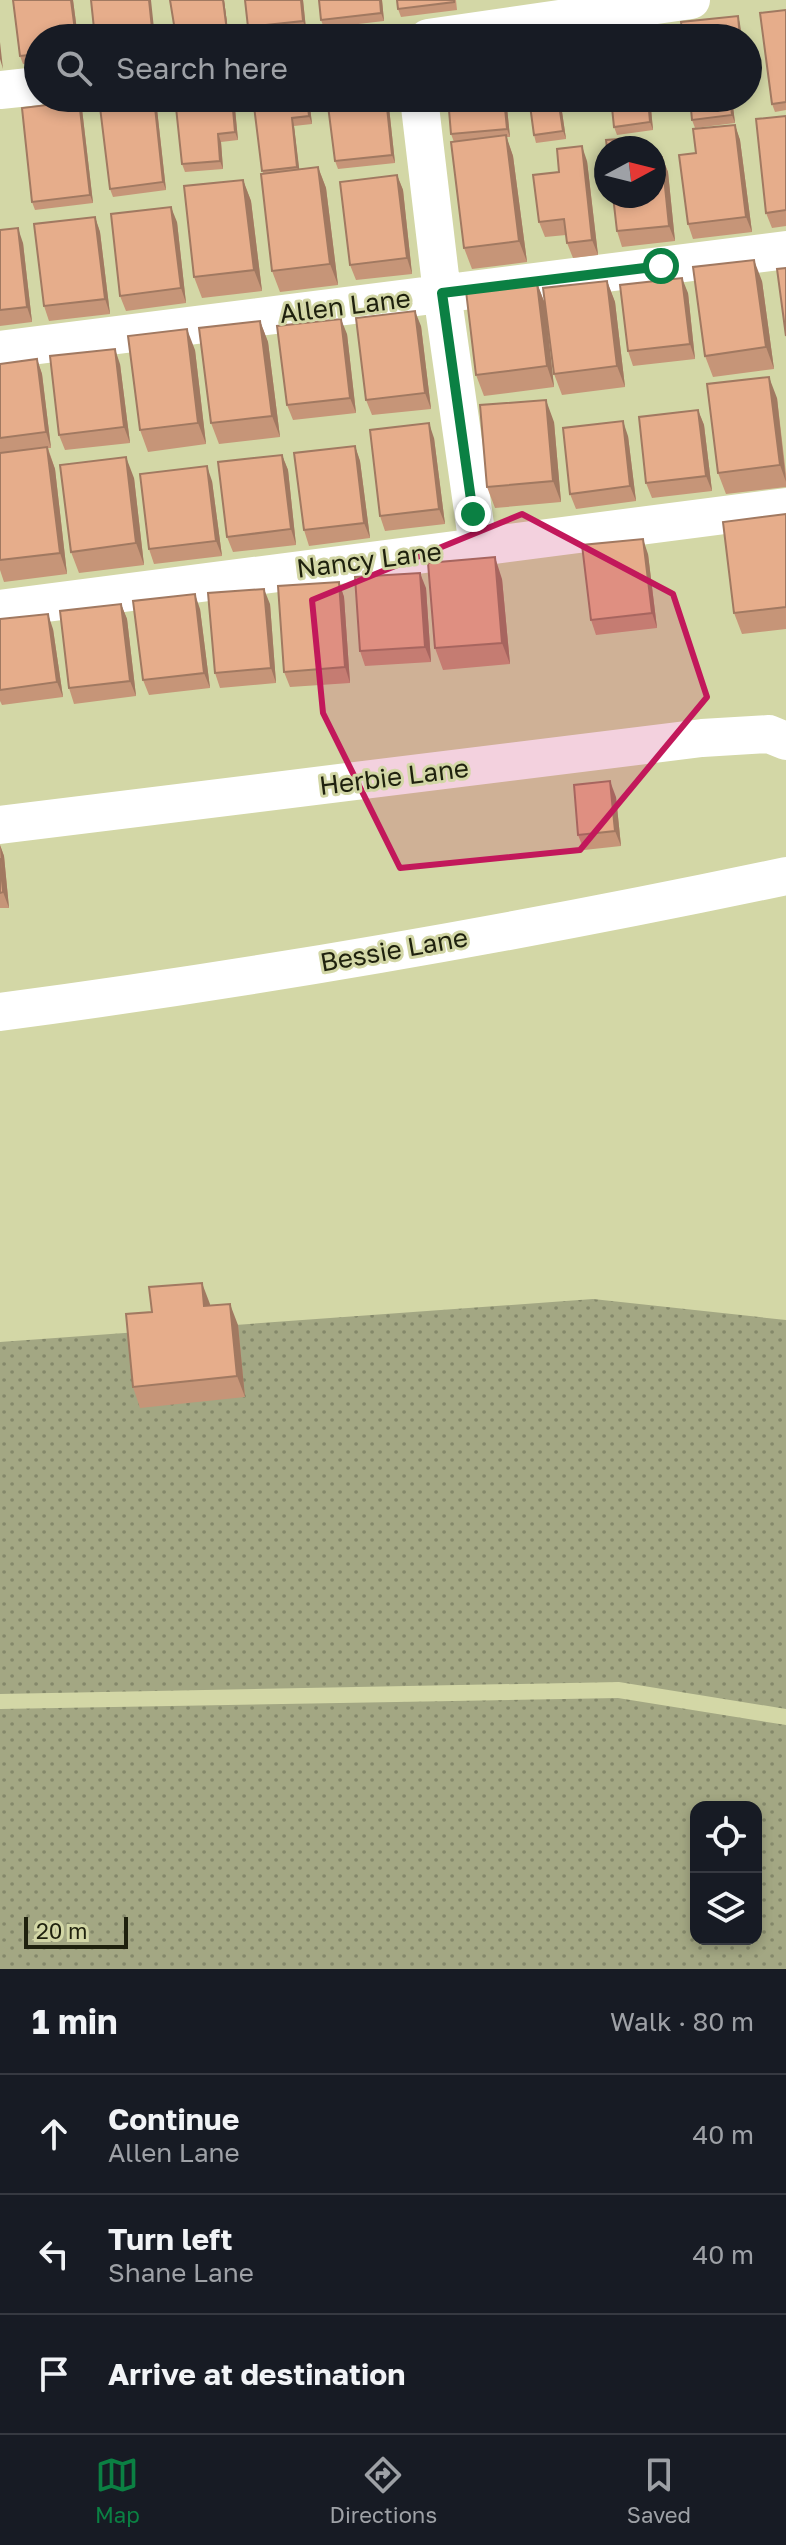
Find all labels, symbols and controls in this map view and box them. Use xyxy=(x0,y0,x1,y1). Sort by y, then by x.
search box xyxy=(24,24,762,112)
icon: search xyxy=(52,46,96,90)
text: Search here xyxy=(116,50,288,86)
north arrow xyxy=(594,136,666,208)
route start xyxy=(643,248,679,284)
street label: Allen Lane xyxy=(278,282,412,329)
route end xyxy=(455,496,491,532)
street label: Nancy Lane xyxy=(295,535,443,584)
street label: Herbie Lane xyxy=(317,752,470,801)
street label: Bessie Lane xyxy=(318,921,470,978)
map controls xyxy=(690,1801,762,1945)
button: locate xyxy=(690,1801,762,1873)
button: layers xyxy=(690,1873,762,1945)
scale bar xyxy=(24,1913,128,1949)
text: 20 m xyxy=(36,1917,87,1944)
text: 1 min xyxy=(32,2001,118,2041)
text: Walk · 80 m xyxy=(610,2006,754,2037)
text: Continue xyxy=(108,2101,239,2137)
icon: ahead xyxy=(32,2112,76,2156)
text: 40 m xyxy=(693,2119,754,2150)
text: Allen Lane xyxy=(108,2137,240,2168)
text: Turn left xyxy=(108,2221,233,2257)
icon: left xyxy=(32,2232,76,2276)
text: 40 m xyxy=(693,2239,754,2270)
text: Shane Lane xyxy=(108,2257,254,2288)
icon: arrive xyxy=(32,2352,76,2396)
text: Arrive at destination xyxy=(108,2356,405,2392)
tab: Map xyxy=(95,2453,140,2528)
tab: Directions xyxy=(330,2453,437,2528)
tab: Saved xyxy=(627,2453,691,2528)

